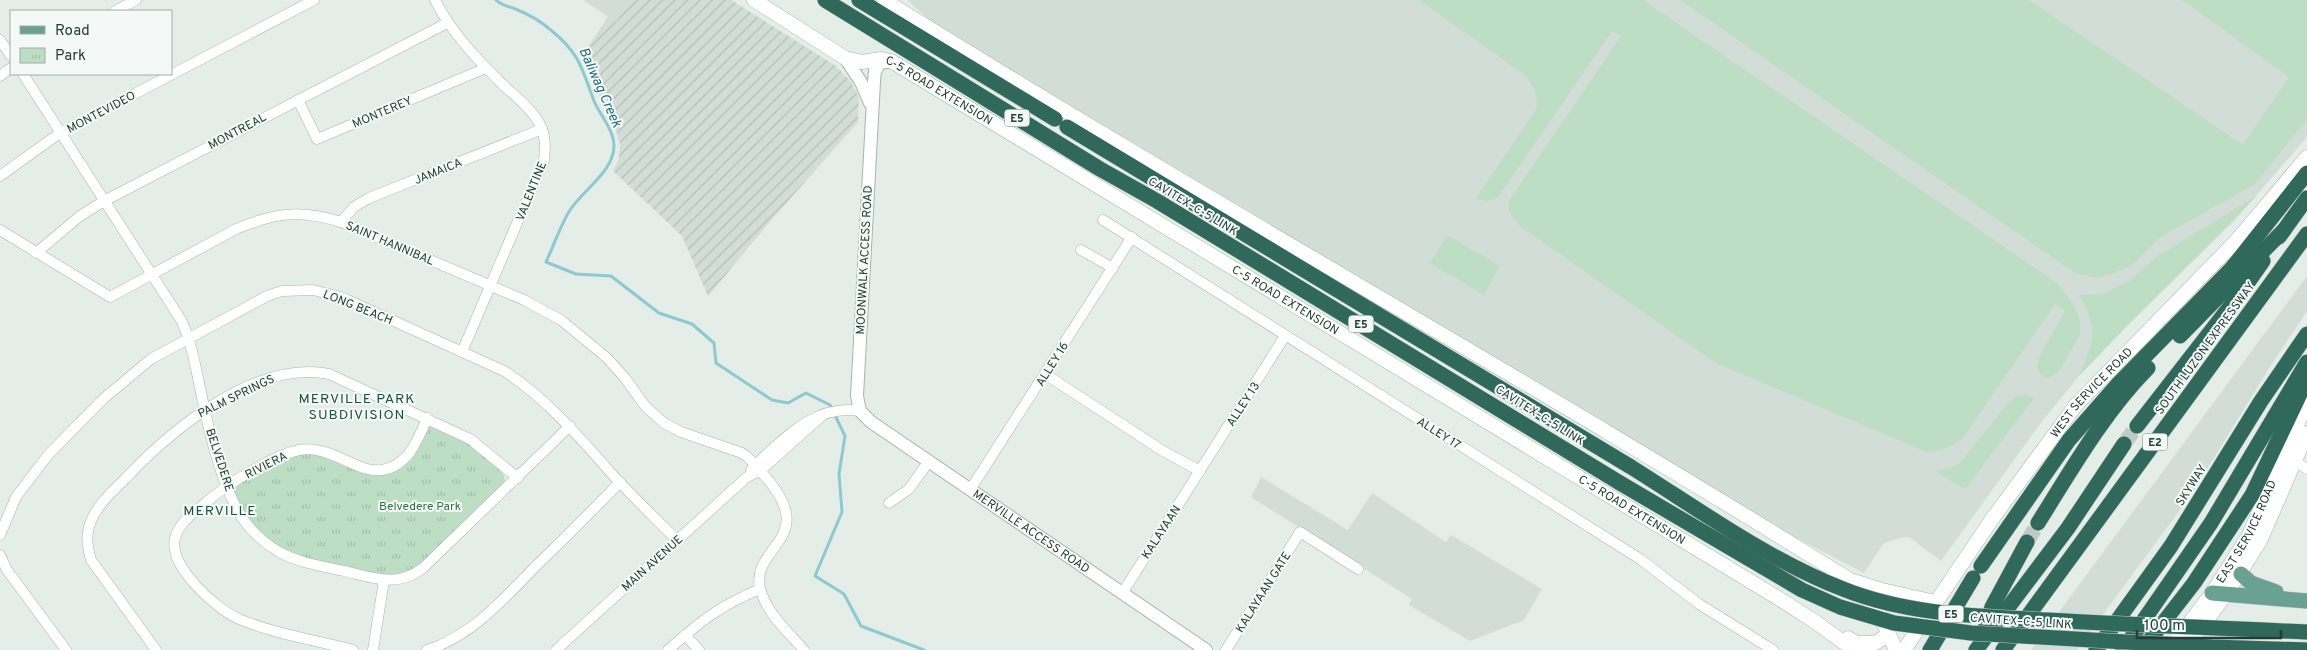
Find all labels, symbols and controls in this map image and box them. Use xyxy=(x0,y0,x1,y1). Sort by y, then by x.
legend xyxy=(10,10,172,75)
text: Road xyxy=(55,22,90,41)
water label: Baliwag Creek xyxy=(574,45,625,131)
text: Park xyxy=(55,47,86,66)
street label: C-5 ROAD EXTENSION xyxy=(884,53,995,130)
street label: MONTEVIDEO xyxy=(64,88,139,138)
street label: MONTEREY xyxy=(350,93,415,133)
street label: MONTREAL xyxy=(206,110,270,154)
road number: E5 xyxy=(1004,110,1030,126)
street label: JAMAICA xyxy=(412,155,465,189)
street label: VALENTINE xyxy=(513,159,551,224)
street label: CAVITEX–C-5 LINK xyxy=(1145,174,1240,240)
street label: MOONWALK ACCESS ROAD xyxy=(853,185,877,335)
street label: SAINT HANNIBAL xyxy=(343,218,436,270)
street label: C-5 ROAD EXTENSION xyxy=(1228,262,1342,339)
street label: SOUTH LUZON EXPRESSWAY xyxy=(2152,279,2260,418)
street label: LONG BEACH xyxy=(320,287,395,329)
road number: E5 xyxy=(1348,316,1374,332)
street label: ALLEY 16 xyxy=(1033,339,1073,390)
street label: WEST SERVICE ROAD xyxy=(2047,344,2137,442)
street label: PALM SPRINGS xyxy=(195,371,277,422)
street label: ALLEY 13 xyxy=(1223,379,1264,430)
street label: CAVITEX–C-5 LINK xyxy=(1492,382,1587,450)
district label: MERVILLE PARK SUBDIVISION xyxy=(299,391,415,424)
street label: ALLEY 17 xyxy=(1413,414,1464,454)
street label: BELVEDERE xyxy=(201,427,237,494)
road number: E2 xyxy=(2142,434,2168,451)
street label: RIVIERA xyxy=(243,448,290,483)
street label: SKYWAY xyxy=(2173,461,2211,509)
street label: C-5 ROAD EXTENSION xyxy=(1575,472,1688,549)
street label: EAST SERVICE ROAD xyxy=(2213,478,2281,587)
street label: MERVILLE ACCESS ROAD xyxy=(969,487,1092,577)
park label: Belvedere Park xyxy=(379,499,461,515)
district label: MERVILLE xyxy=(183,503,257,520)
street label: KALAYAAN xyxy=(1139,503,1185,562)
street label: MAIN AVENUE xyxy=(619,532,687,596)
street label: KALAYAAN GATE xyxy=(1232,549,1295,636)
road number: E5 xyxy=(1938,606,1964,622)
scale bar xyxy=(2137,608,2281,640)
street label: CAVITEX–C-5 LINK xyxy=(1969,610,2072,634)
text: 100 m xyxy=(2144,617,2185,636)

